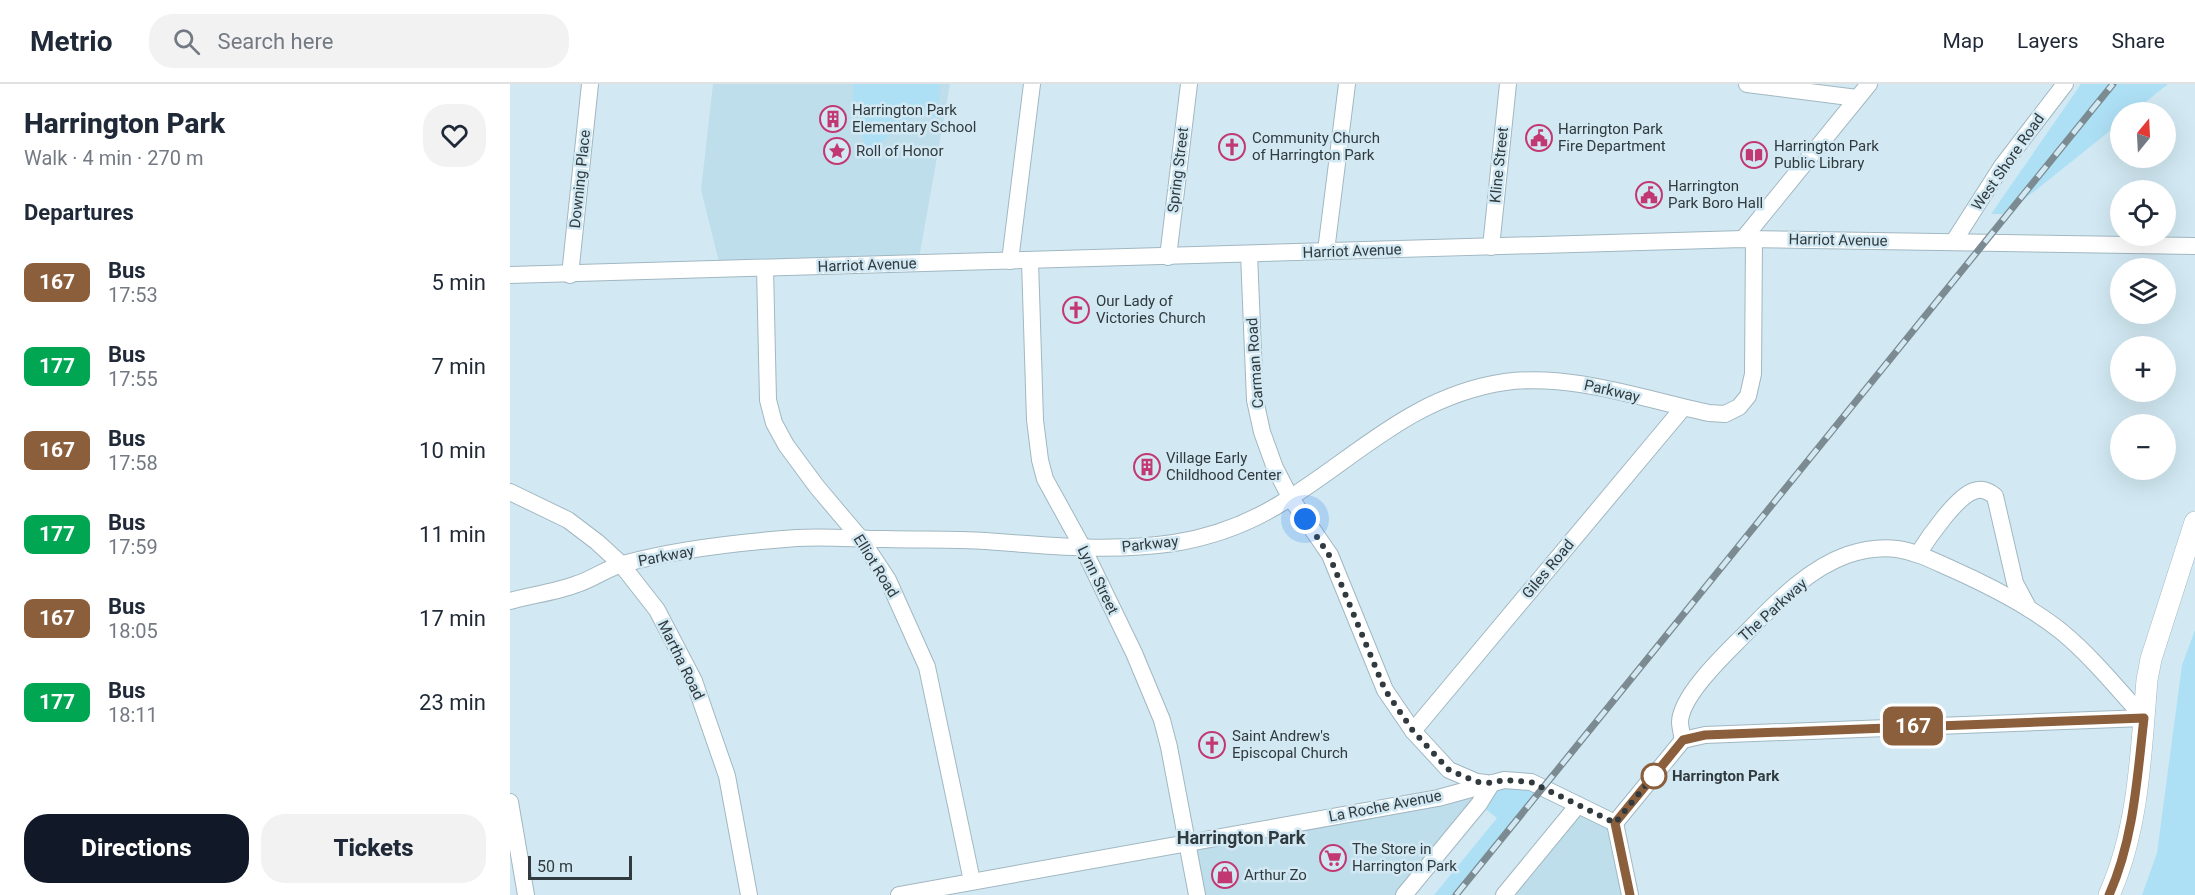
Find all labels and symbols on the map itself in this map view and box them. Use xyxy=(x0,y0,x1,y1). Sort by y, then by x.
place label: Harrington Park Elementary School xyxy=(852,101,976,136)
north arrow xyxy=(2110,102,2176,168)
building icon: Harrington Park Elementary School xyxy=(818,104,848,134)
street label: West Shore Road xyxy=(1968,110,2048,214)
place label: Harrington Park Fire Department xyxy=(1558,120,1666,155)
public building icon: Harrington Park Fire Department xyxy=(1524,123,1554,153)
street label: Spring Street xyxy=(1164,126,1192,214)
street label: Kline Street xyxy=(1486,126,1512,204)
street label: Downing Place xyxy=(566,129,594,229)
place label: Community Church of Harrington Park xyxy=(1252,129,1380,164)
church icon: Community Church of Harrington Park xyxy=(1217,132,1247,162)
place icon: Roll of Honor xyxy=(822,136,852,166)
place label: Harrington Park Public Library xyxy=(1774,137,1879,172)
library icon: Harrington Park Public Library xyxy=(1739,140,1769,170)
place label: Roll of Honor xyxy=(856,142,943,160)
place label: Harrington Park Boro Hall xyxy=(1668,177,1763,212)
public building icon: Harrington Park Boro Hall xyxy=(1634,180,1664,210)
street label: Harriot Avenue xyxy=(1788,230,1888,250)
street label: Harriot Avenue xyxy=(1302,240,1402,262)
street label: Harriot Avenue xyxy=(817,254,917,276)
place label: Our Lady of Victories Church xyxy=(1096,292,1206,327)
church icon: Our Lady of Victories Church xyxy=(1061,295,1091,325)
street label: Carman Road xyxy=(1243,317,1267,409)
street label: Parkway xyxy=(1582,376,1642,406)
place label: Village Early Childhood Center xyxy=(1166,449,1281,484)
building icon: Village Early Childhood Center xyxy=(1132,452,1162,482)
your location xyxy=(1290,504,1320,534)
street label: Elliot Road xyxy=(850,531,902,601)
street label: Parkway xyxy=(1121,532,1179,556)
street label: Giles Road xyxy=(1518,536,1578,602)
street label: Parkway xyxy=(636,542,696,570)
street label: Lynn Street xyxy=(1074,543,1122,617)
street label: The Parkway xyxy=(1735,575,1811,645)
street label: Martha Road xyxy=(654,617,708,703)
line badge: 167 xyxy=(1878,706,1948,746)
place label: Saint Andrew's Episcopal Church xyxy=(1232,727,1348,762)
church icon: Saint Andrew's Episcopal Church xyxy=(1197,730,1227,760)
marker: Harrington Park xyxy=(1641,763,1667,789)
place label: Harrington Park xyxy=(1672,767,1780,785)
street label: La Roche Avenue xyxy=(1327,786,1443,826)
district label: Harrington Park xyxy=(1177,827,1306,848)
place label: The Store in Harrington Park xyxy=(1352,840,1457,875)
supermarket icon: The Store in Harrington Park xyxy=(1318,843,1348,873)
scale bar xyxy=(528,853,632,880)
shop icon: Arthur Zo xyxy=(1210,860,1240,890)
place label: Arthur Zo xyxy=(1244,866,1307,884)

